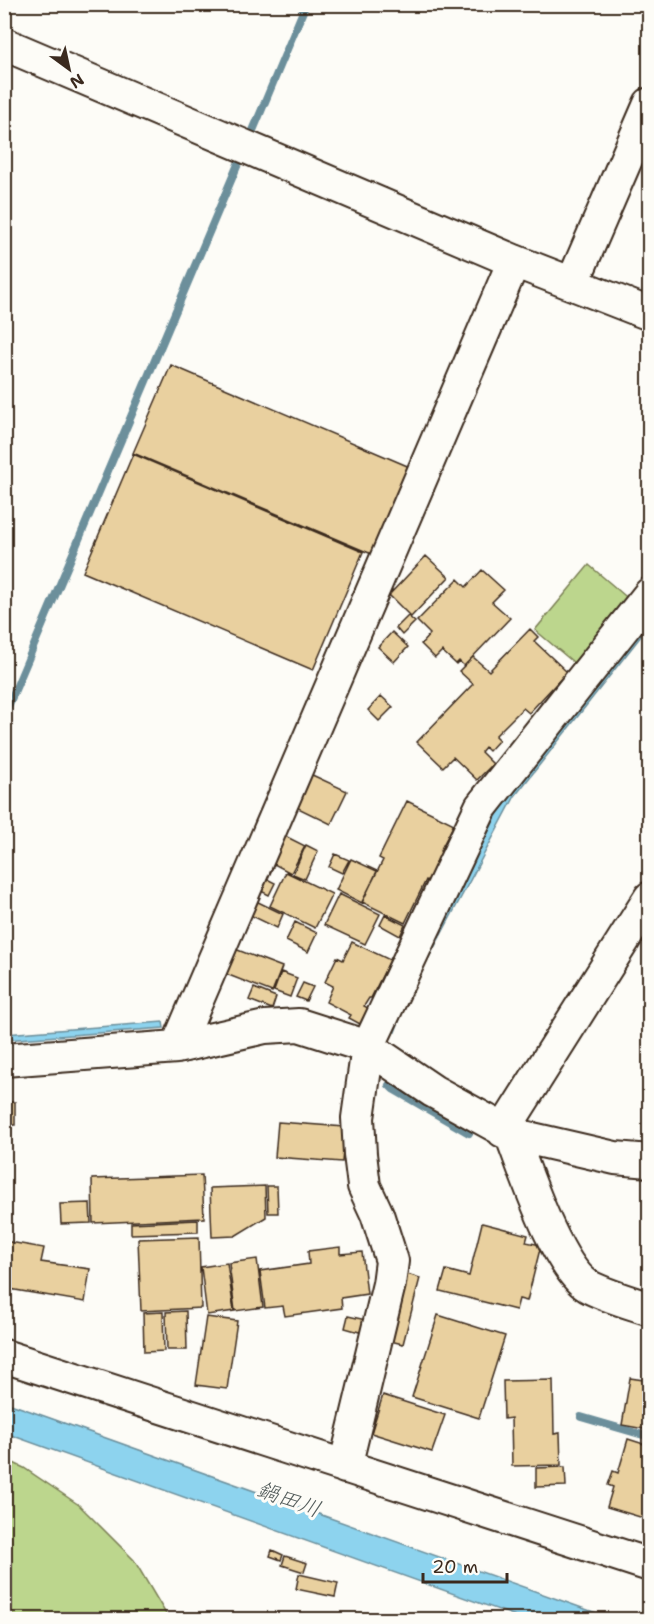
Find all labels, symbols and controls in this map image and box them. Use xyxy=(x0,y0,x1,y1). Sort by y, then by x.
north arrow xyxy=(39,39,99,99)
text: N xyxy=(66,69,88,93)
water label: 鍋田川 xyxy=(253,1474,325,1524)
scale bar xyxy=(423,1546,507,1584)
text: 20 m xyxy=(432,1555,478,1579)

